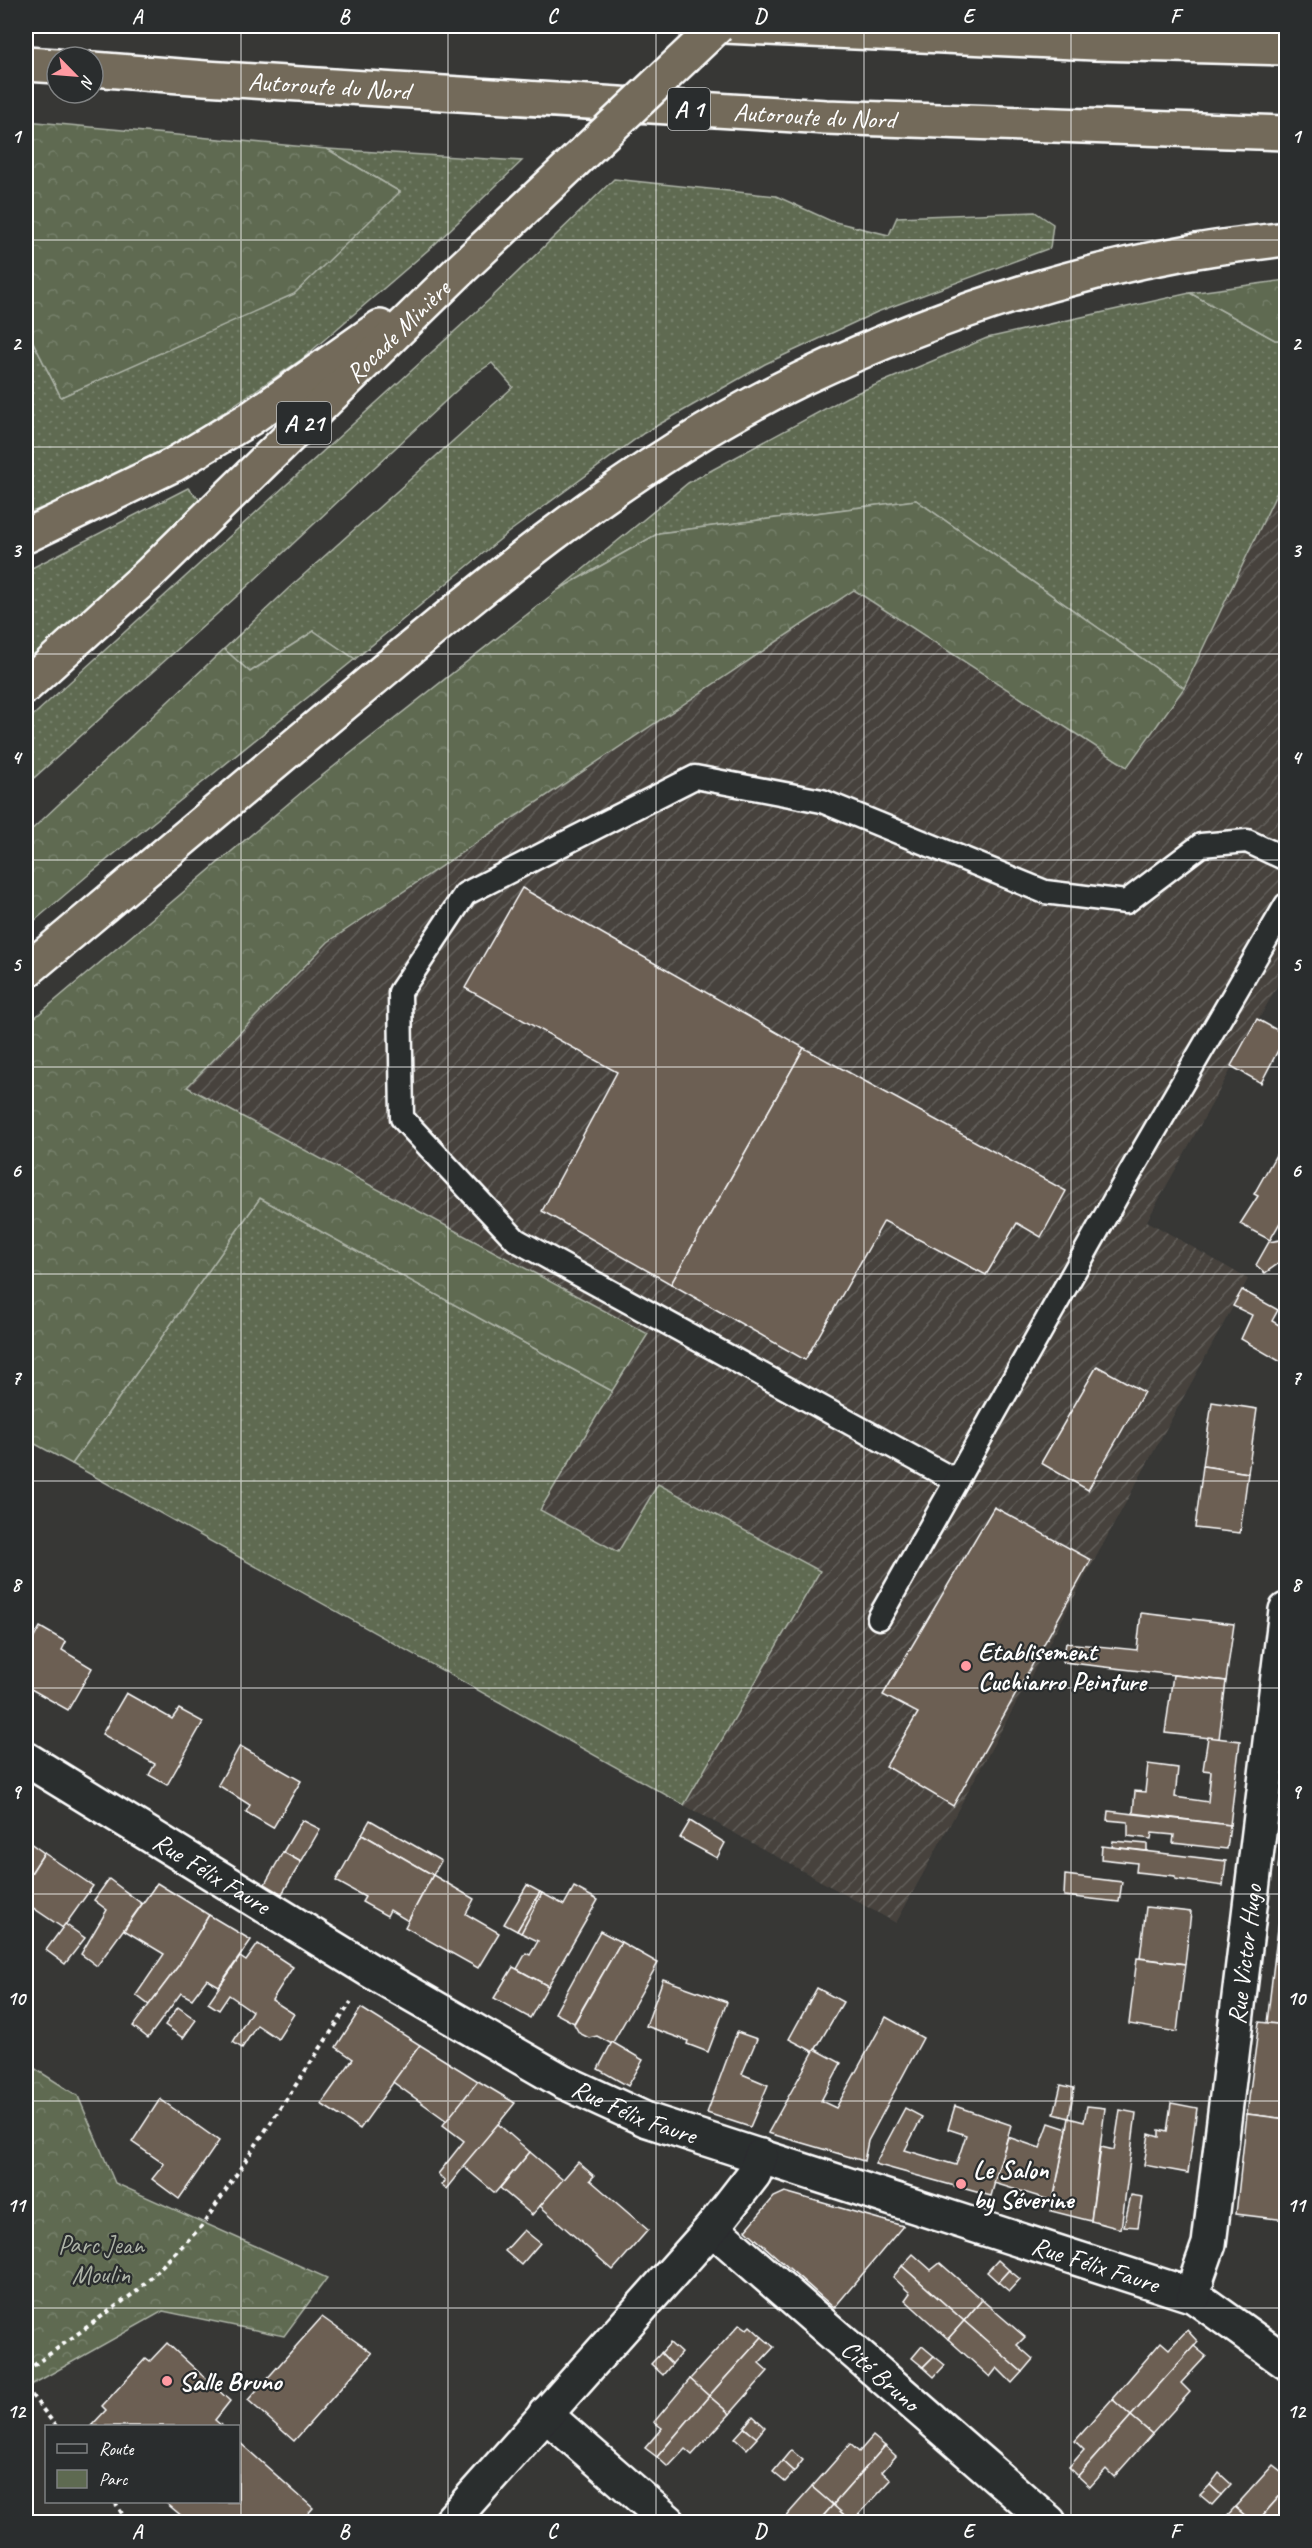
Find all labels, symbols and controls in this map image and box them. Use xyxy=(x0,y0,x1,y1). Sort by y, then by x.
text: A xyxy=(132,4,144,29)
text: B xyxy=(339,4,351,29)
text: C xyxy=(547,4,559,29)
text: D xyxy=(754,4,768,29)
text: E xyxy=(963,4,977,29)
text: F xyxy=(1170,4,1184,29)
north arrow xyxy=(45,45,105,105)
street label: Autoroute du Nord xyxy=(247,65,415,108)
text: N xyxy=(75,72,99,92)
road number: A 1 xyxy=(668,88,710,130)
street label: Autoroute du Nord xyxy=(732,95,900,137)
text: 1 xyxy=(12,124,23,149)
text: 1 xyxy=(1292,124,1303,149)
street label: Rocade Minière xyxy=(338,271,459,390)
text: 2 xyxy=(12,331,23,356)
text: 2 xyxy=(1292,331,1303,356)
road number: A 21 xyxy=(277,402,331,444)
text: 3 xyxy=(12,538,23,563)
text: 3 xyxy=(1292,538,1303,563)
text: 4 xyxy=(12,745,24,770)
text: 4 xyxy=(1292,745,1304,770)
text: 5 xyxy=(12,952,23,977)
text: 5 xyxy=(1292,952,1303,977)
text: 6 xyxy=(11,1158,22,1183)
text: 6 xyxy=(1291,1158,1302,1183)
text: 7 xyxy=(12,1365,23,1390)
text: 7 xyxy=(1292,1365,1303,1390)
text: 8 xyxy=(12,1572,24,1597)
text: 8 xyxy=(1292,1572,1304,1597)
place label: Etablisement Cuchiarro Peinture xyxy=(978,1635,1148,1698)
marker: Etablisement Cuchiarro Peinture xyxy=(959,1659,973,1673)
text: 9 xyxy=(12,1779,23,1804)
text: 9 xyxy=(1292,1779,1303,1804)
street label: Rue Félix Faure xyxy=(147,1825,278,1923)
street label: Rue Victor Hugo xyxy=(1220,1881,1270,2026)
text: 10 xyxy=(7,1986,27,2011)
text: 10 xyxy=(1287,1986,1307,2011)
street label: Rue Félix Faure xyxy=(567,2072,703,2153)
place label: Le Salon by Séverine xyxy=(973,2153,1076,2216)
marker: Le Salon by Séverine xyxy=(954,2177,968,2191)
text: 11 xyxy=(7,2193,27,2218)
text: 11 xyxy=(1287,2193,1307,2218)
park label: Parc Jean Moulin xyxy=(58,2228,145,2291)
street label: Rue Félix Faure xyxy=(1028,2229,1165,2301)
street label: Cité Bruno xyxy=(834,2332,929,2421)
place label: Salle Bruno xyxy=(179,2365,283,2398)
marker: Salle Bruno xyxy=(160,2374,174,2388)
text: 12 xyxy=(7,2399,27,2424)
text: 12 xyxy=(1287,2399,1307,2424)
legend xyxy=(45,2425,240,2503)
text: Route xyxy=(99,2438,134,2460)
text: Parc xyxy=(99,2468,128,2490)
text: A xyxy=(132,2519,144,2544)
text: B xyxy=(339,2519,351,2544)
text: C xyxy=(547,2519,559,2544)
text: D xyxy=(754,2519,768,2544)
text: E xyxy=(963,2519,977,2544)
text: F xyxy=(1170,2519,1184,2544)

